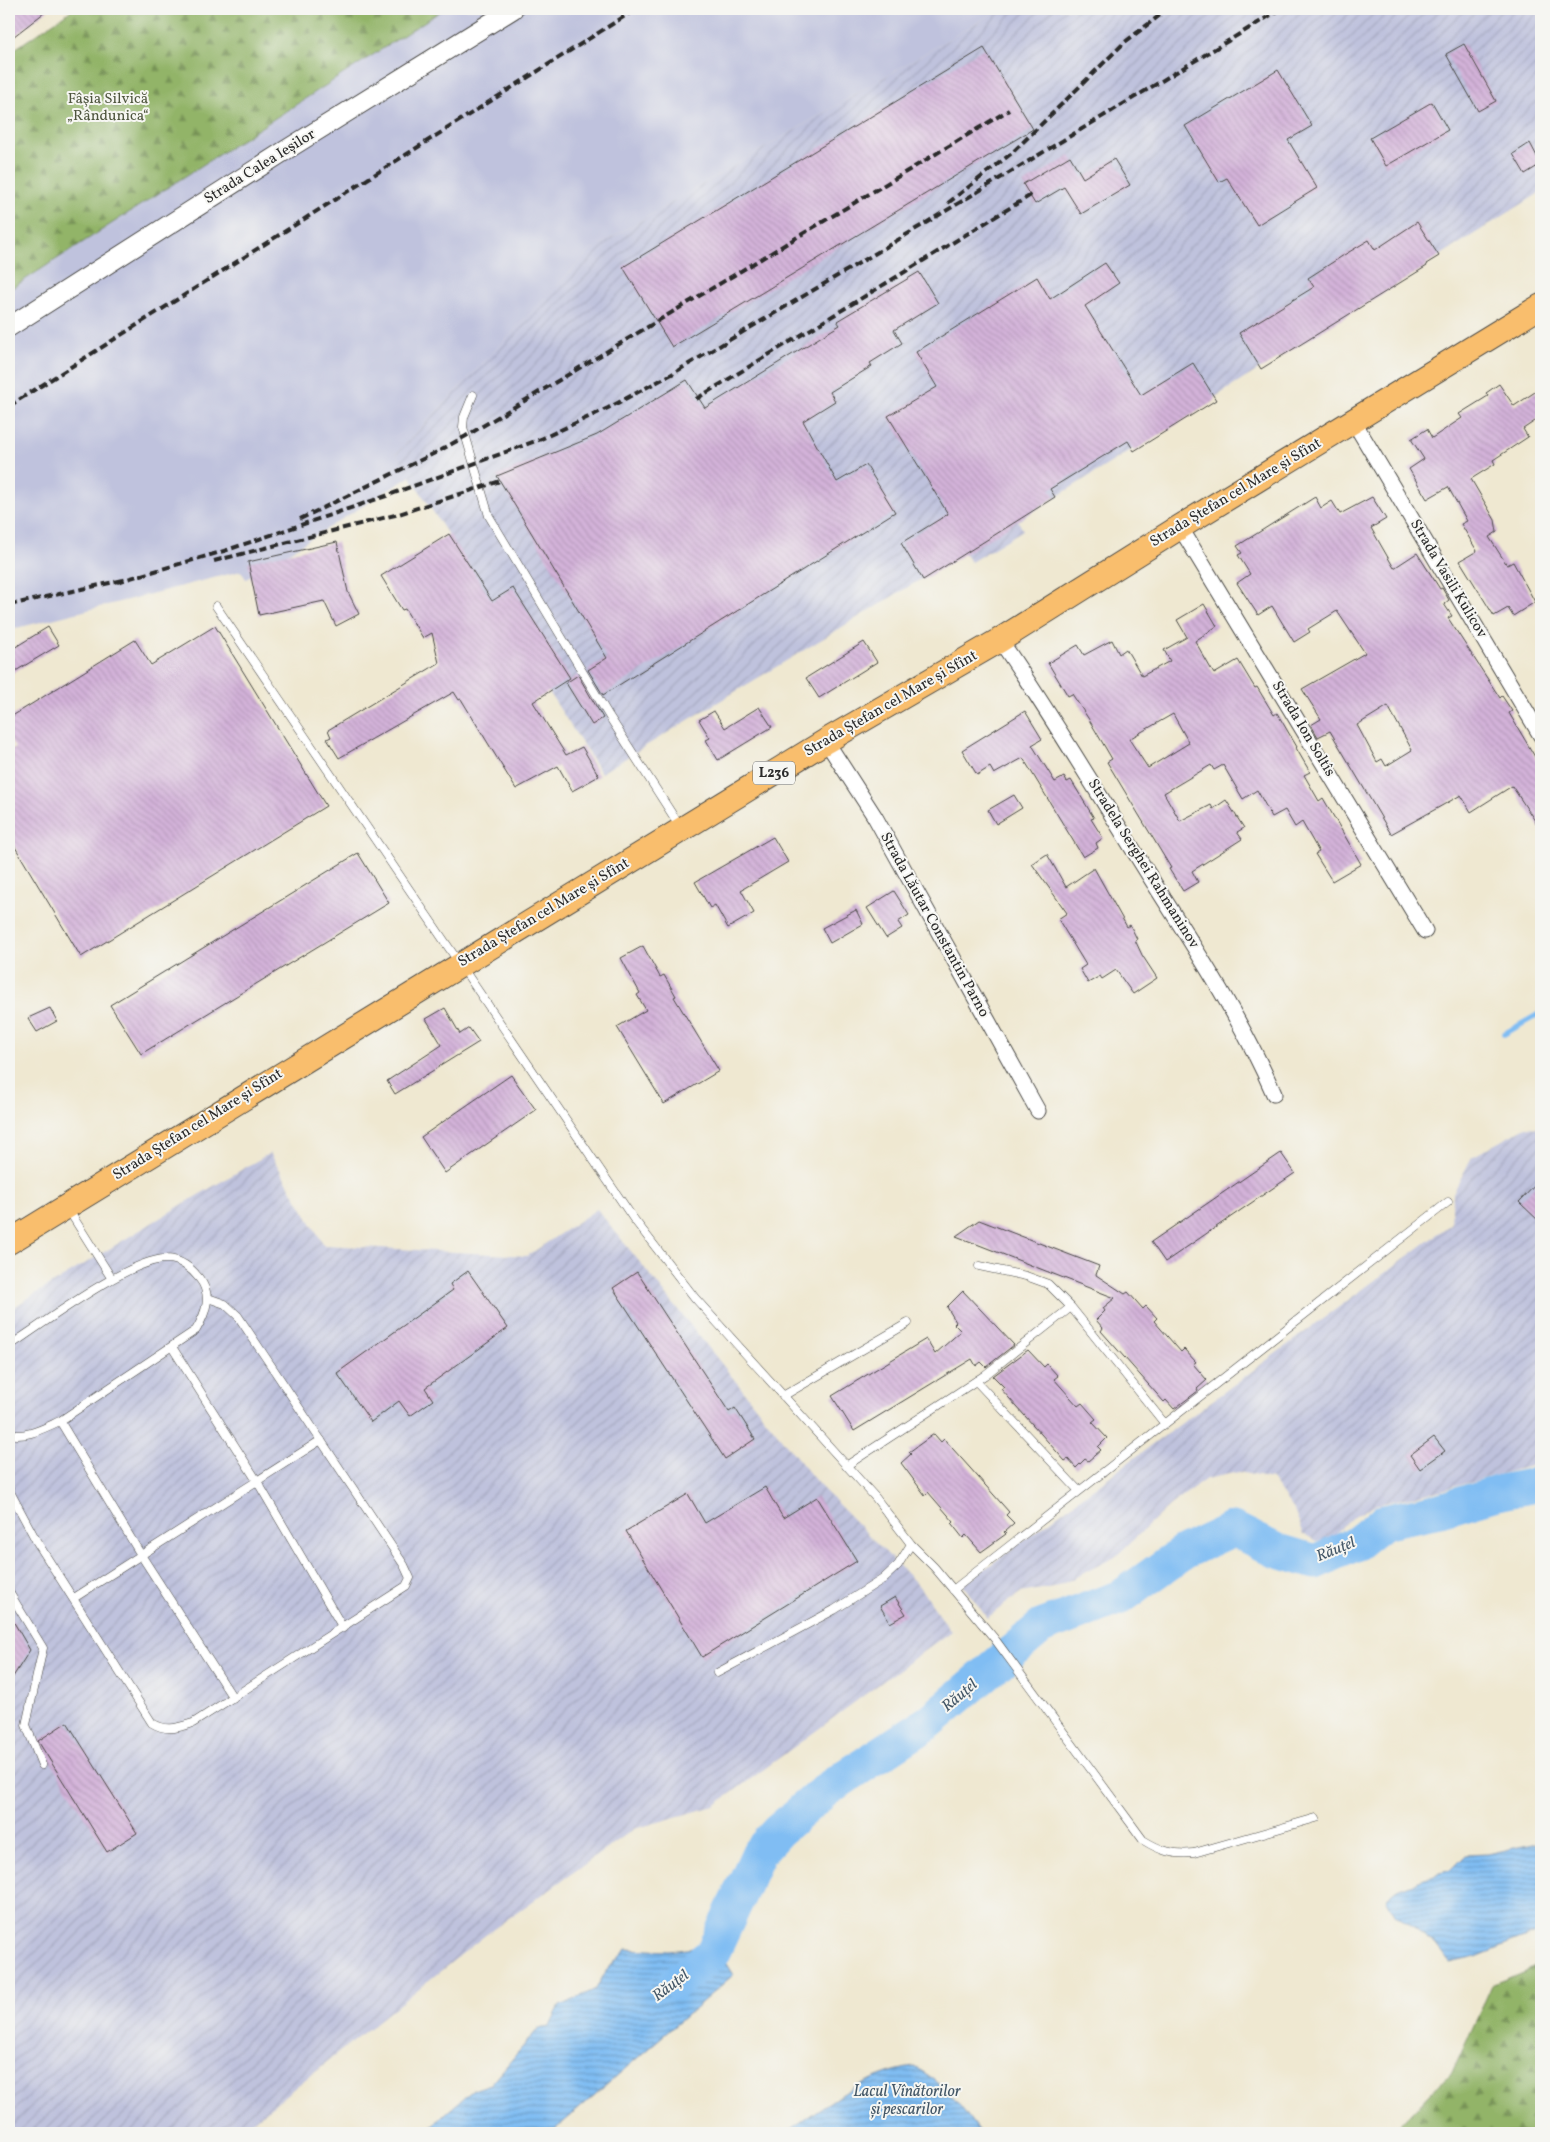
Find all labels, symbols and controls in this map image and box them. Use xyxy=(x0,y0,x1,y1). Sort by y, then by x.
park label: Fâşia Silvică „Rândunica“ xyxy=(67,89,149,127)
street label: Strada Calea Ieșilor xyxy=(200,124,320,210)
street label: Strada Ștefan cel Mare și Sfînt xyxy=(1146,433,1326,553)
street label: Strada Vasili Kulicov xyxy=(1404,516,1492,642)
street label: Strada Ștefan cel Mare și Sfînt xyxy=(801,646,981,762)
street label: Strada Ion Soltîs xyxy=(1266,677,1340,781)
road number: L236 xyxy=(753,761,795,784)
street label: Stradela Serghei Rahmaninov xyxy=(1082,775,1204,953)
street label: Strada Lăutar Constantin Parno xyxy=(874,829,994,1021)
street label: Strada Ștefan cel Mare și Sfînt xyxy=(454,853,634,973)
street label: Strada Ștefan cel Mare și Sfînt xyxy=(109,1064,287,1186)
water label: Răuțel xyxy=(1313,1532,1359,1568)
water label: Răuțel xyxy=(937,1675,983,1717)
water label: Răuțel xyxy=(648,1965,694,2007)
water label: Lacul Vînătorilor și pescarilor xyxy=(853,2081,962,2121)

